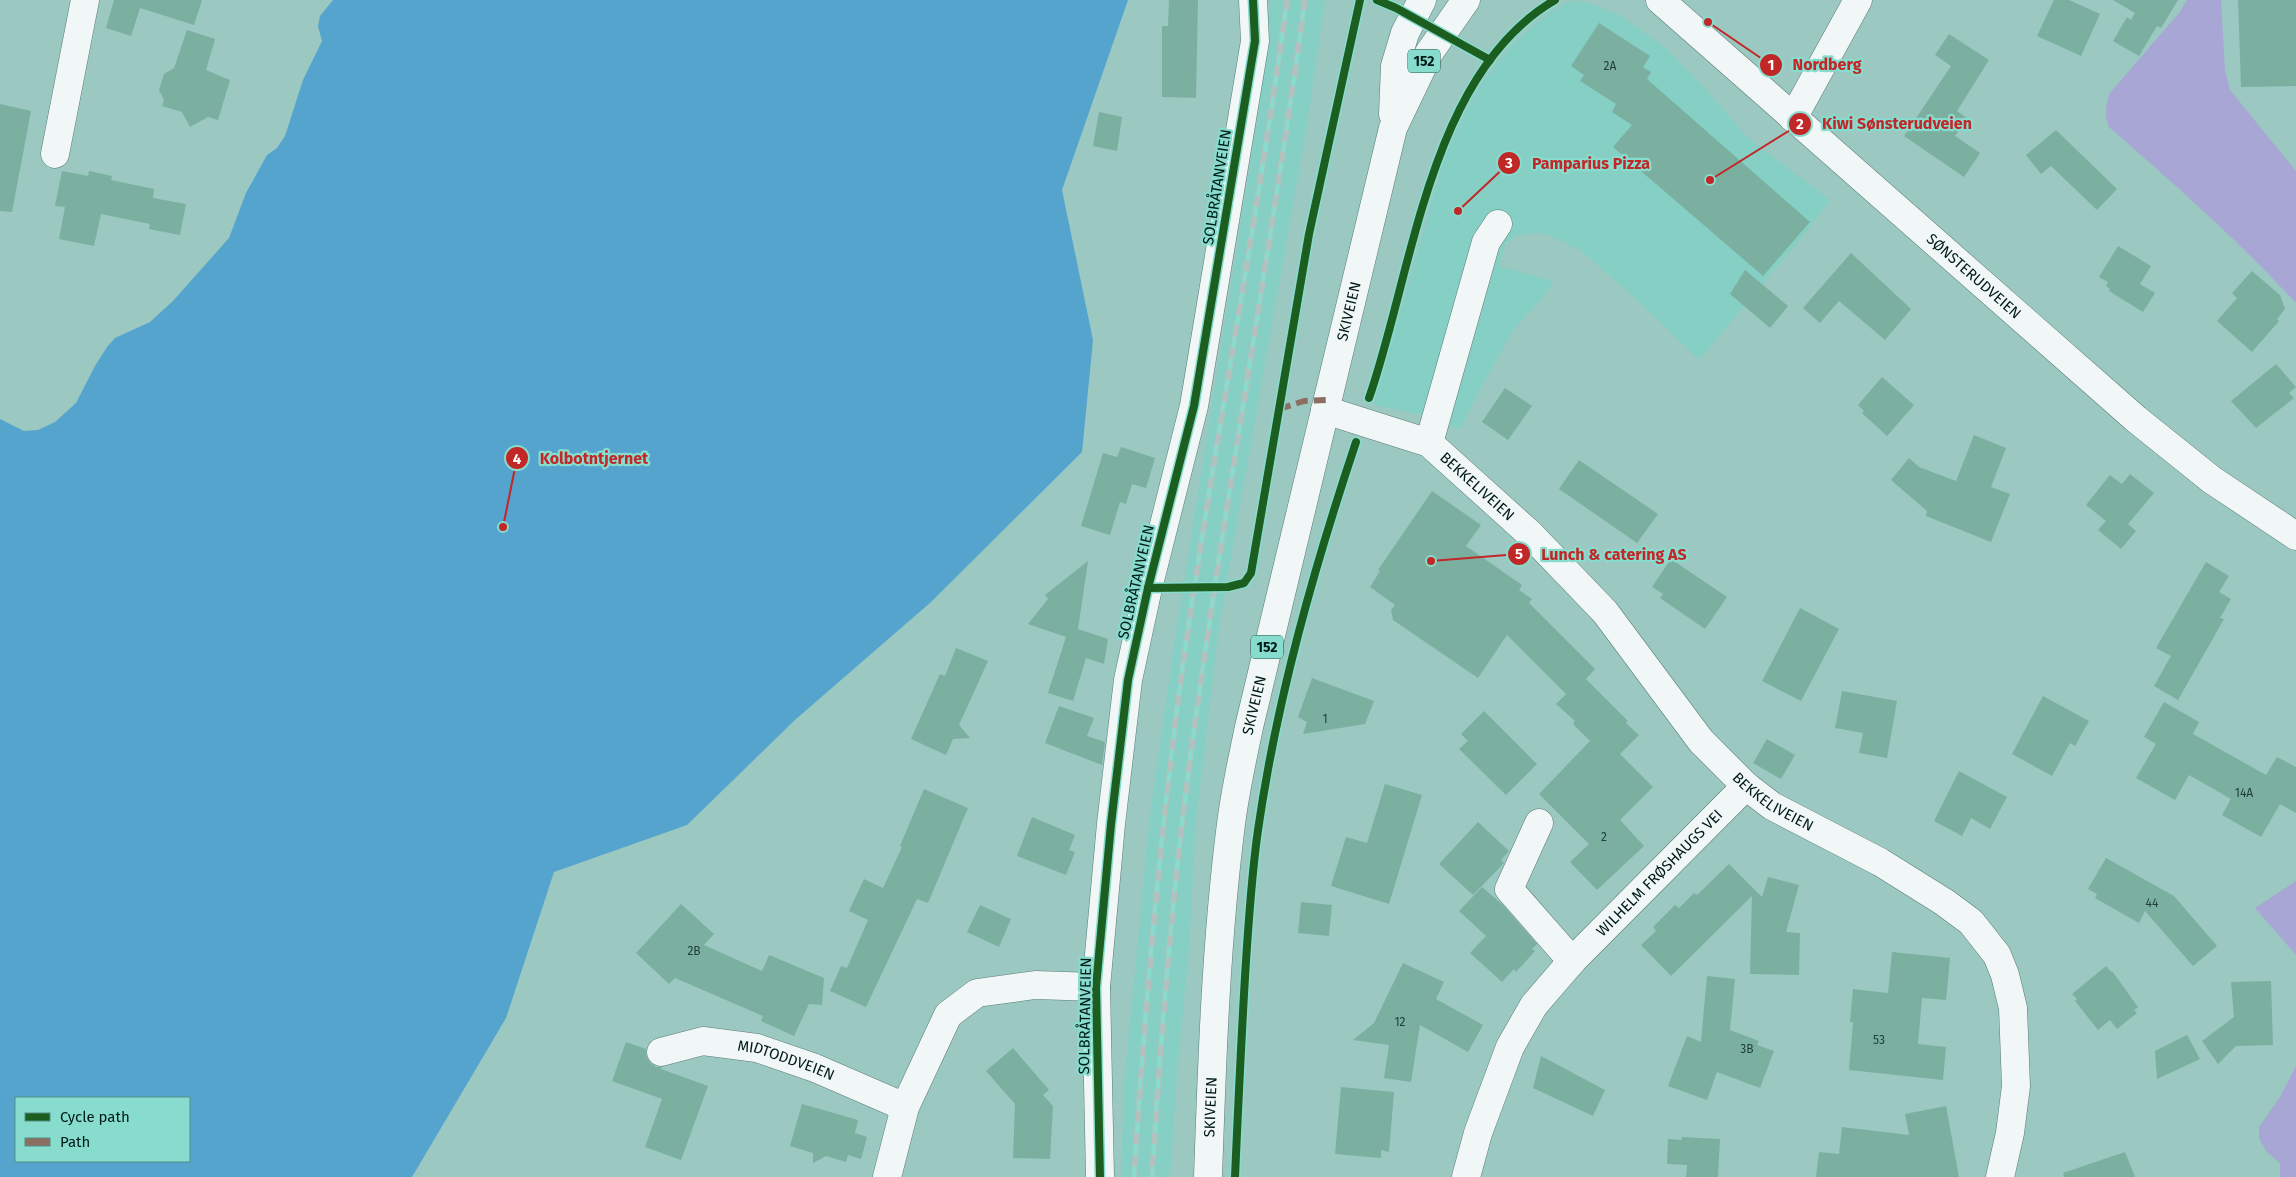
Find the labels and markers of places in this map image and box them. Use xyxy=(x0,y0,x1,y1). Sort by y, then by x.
callout: Nordberg xyxy=(1758,49,1872,80)
callout: Kiwi Sønsterudveien xyxy=(1787,108,1982,139)
callout: Pamparius Pizza xyxy=(1497,148,1660,179)
callout: Kolbotntjernet xyxy=(504,443,658,474)
callout: Lunch & catering AS xyxy=(1507,539,1697,570)

